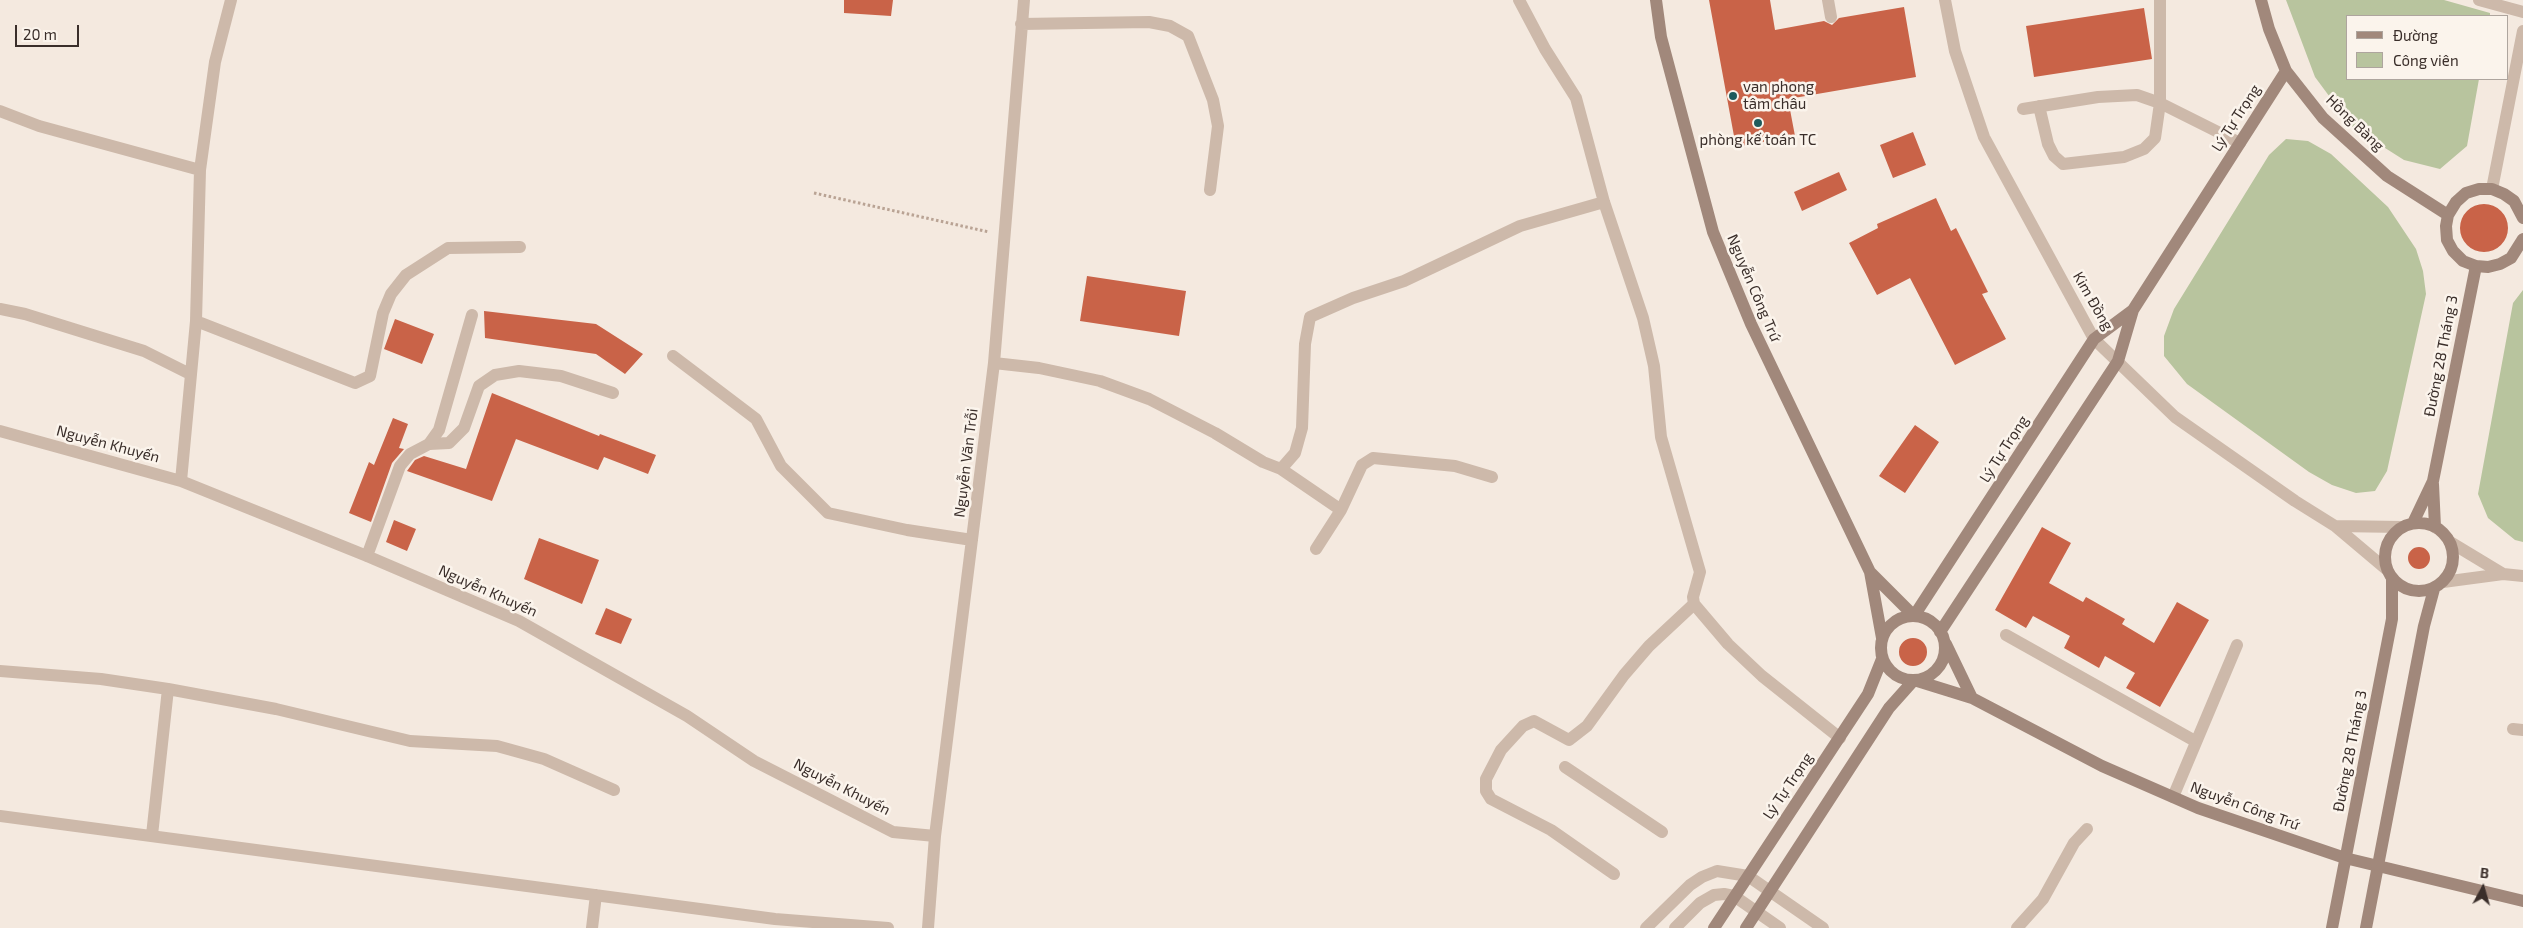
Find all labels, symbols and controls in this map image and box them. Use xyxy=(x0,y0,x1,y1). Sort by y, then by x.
scale bar xyxy=(18,15,81,47)
legend xyxy=(2346,15,2508,80)
text: 20 m xyxy=(23,25,57,43)
text: Đường xyxy=(2393,26,2438,44)
text: Công viên xyxy=(2393,51,2459,69)
place label: van phong tâm châu xyxy=(1743,78,1814,113)
street label: Lý Tự Trọng xyxy=(2208,81,2264,155)
marker: van phong tâm châu xyxy=(1727,90,1739,102)
street label: Hồng Bàng xyxy=(2322,91,2388,155)
marker: phòng kế toán TC xyxy=(1752,117,1764,129)
place label: phòng kế toán TC xyxy=(1700,131,1816,149)
street label: Nguyễn Công Trứ xyxy=(1723,231,1785,345)
street label: Kim Đồng xyxy=(2069,268,2117,334)
street label: Đường 28 Tháng 3 xyxy=(2420,294,2462,418)
street label: Nguyễn Văn Trỗi xyxy=(950,407,982,519)
street label: Lý Tự Trọng xyxy=(1976,412,2032,486)
street label: Nguyễn Khuyến xyxy=(54,422,162,466)
street label: Nguyễn Khuyến xyxy=(436,561,540,621)
street label: Đường 28 Tháng 3 xyxy=(2329,689,2371,813)
street label: Lý Tự Trọng xyxy=(1759,749,1817,823)
street label: Nguyễn Khuyến xyxy=(791,755,893,819)
street label: Nguyễn Công Trứ xyxy=(2188,778,2302,834)
north arrow xyxy=(2458,863,2508,913)
text: B xyxy=(2479,864,2490,882)

